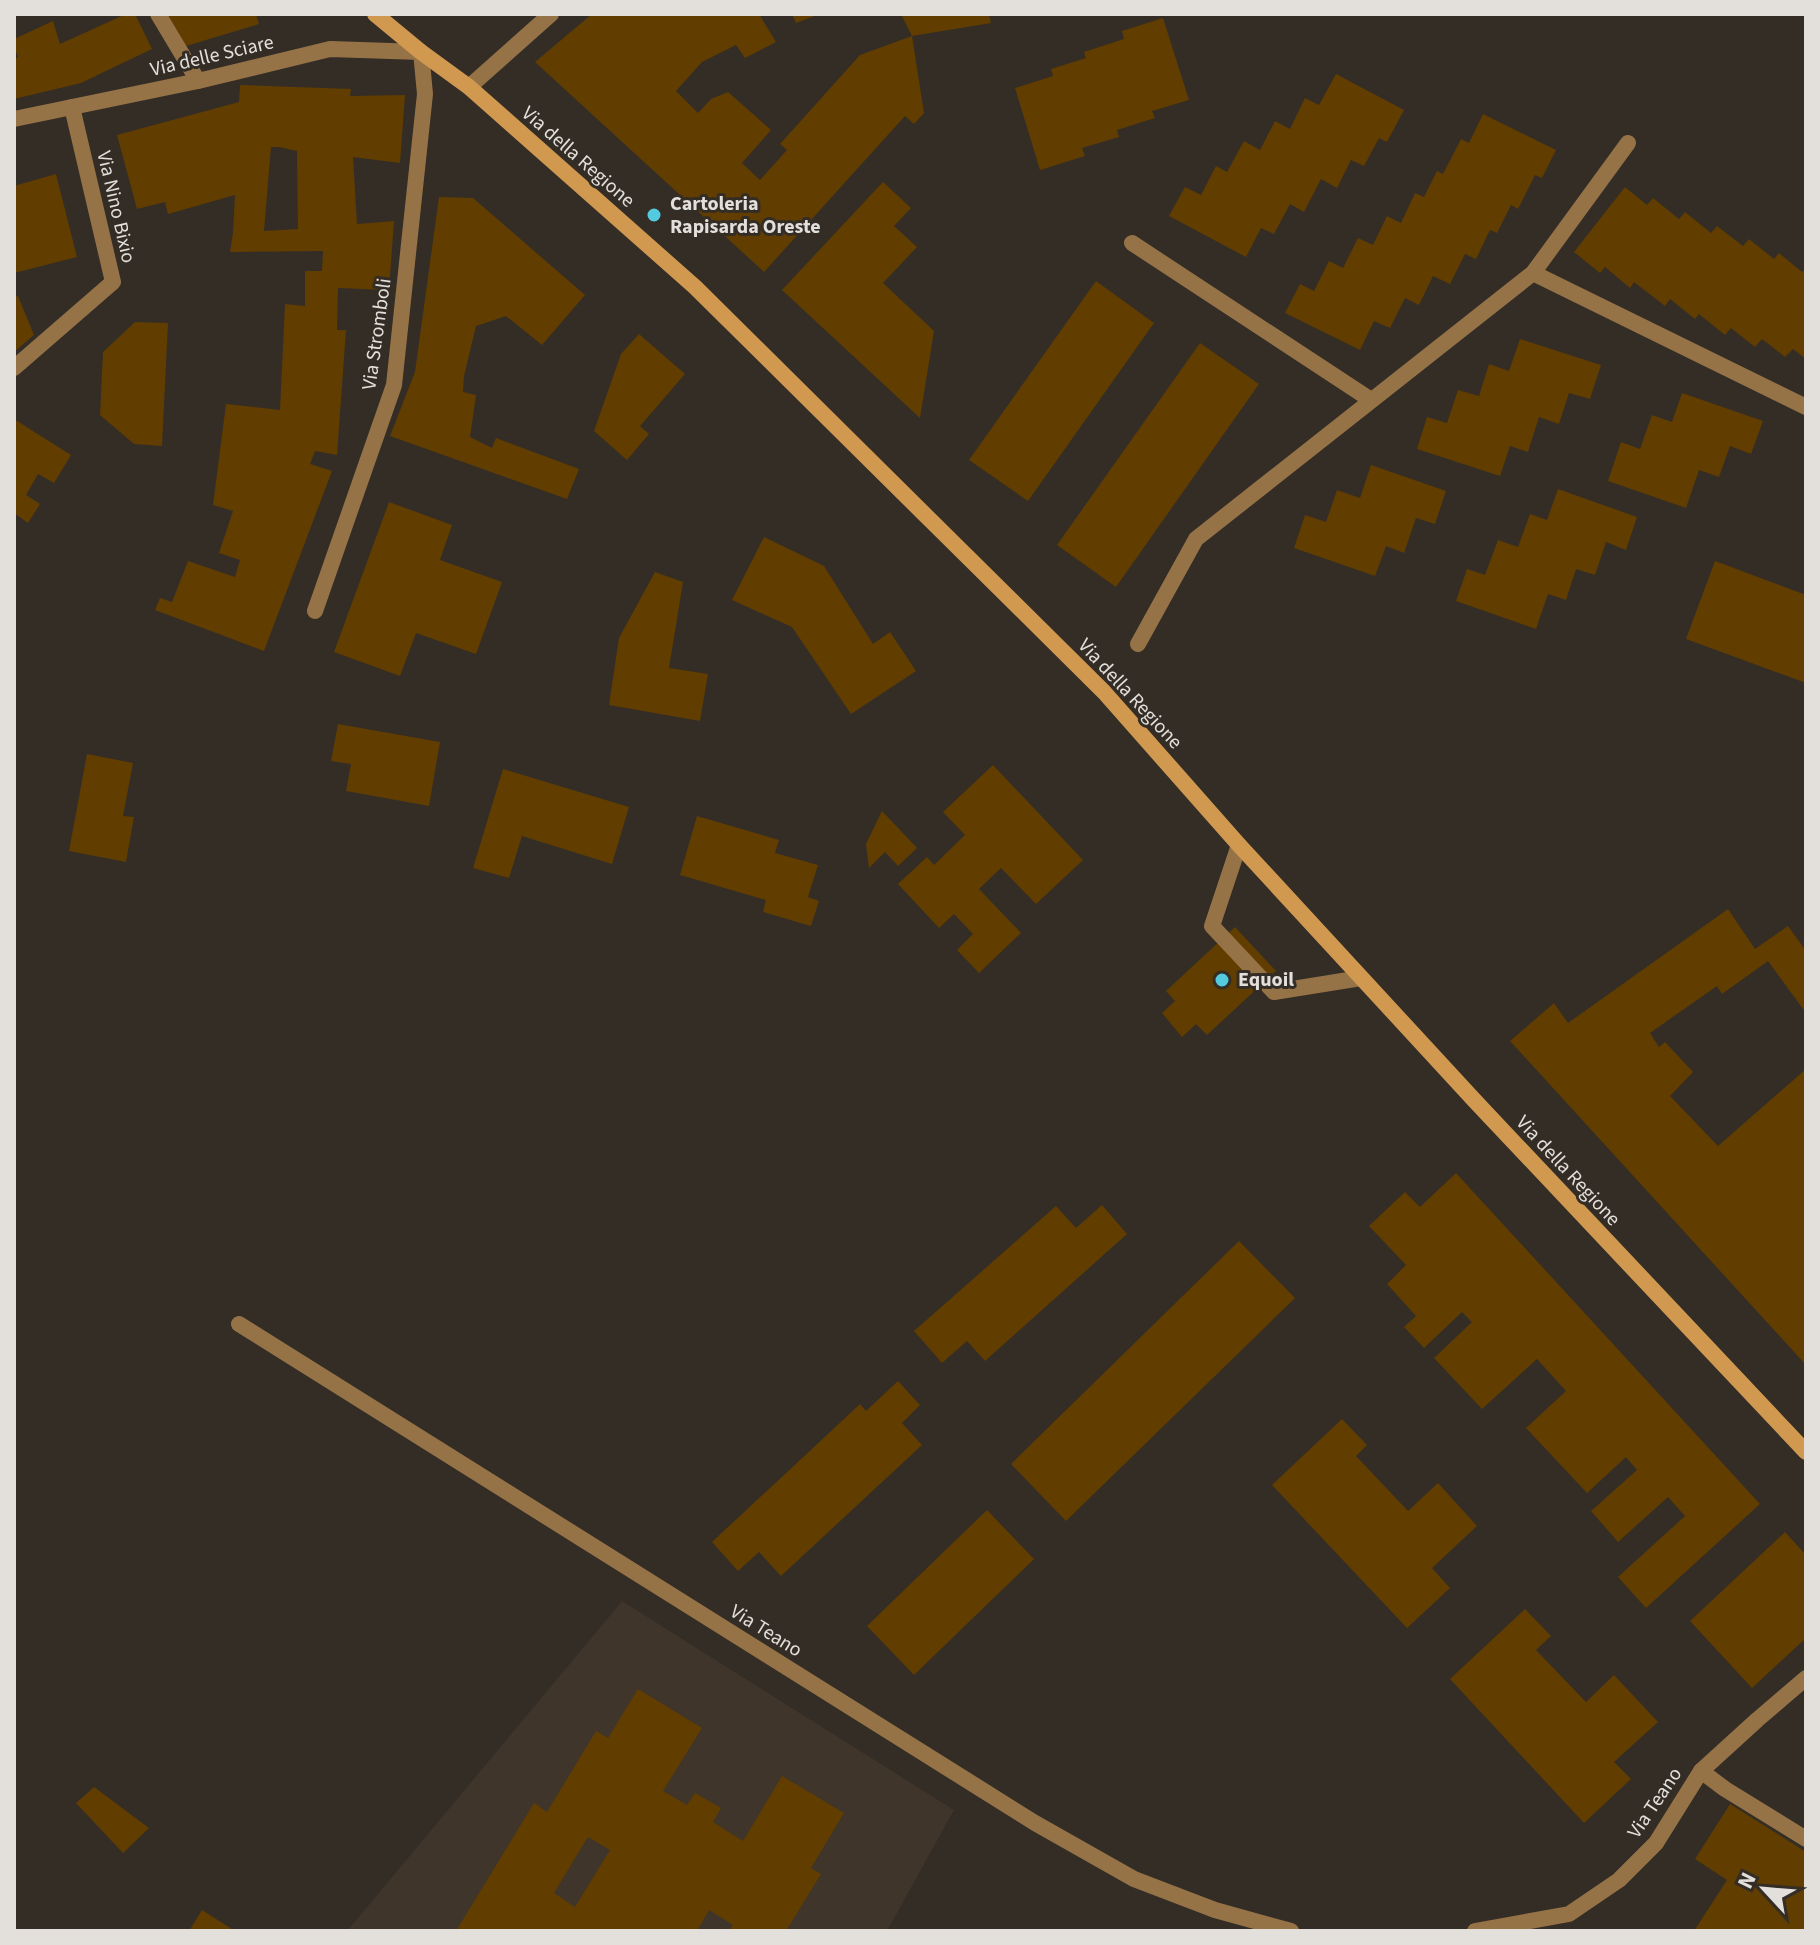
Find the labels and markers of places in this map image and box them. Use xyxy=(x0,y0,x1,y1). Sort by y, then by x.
place label: Cartoleria Rapisarda Oreste xyxy=(670,190,821,241)
marker: Cartoleria Rapisarda Oreste xyxy=(645,206,663,224)
place label: Equoil xyxy=(1238,966,1294,994)
marker: Equoil xyxy=(1213,971,1231,989)

